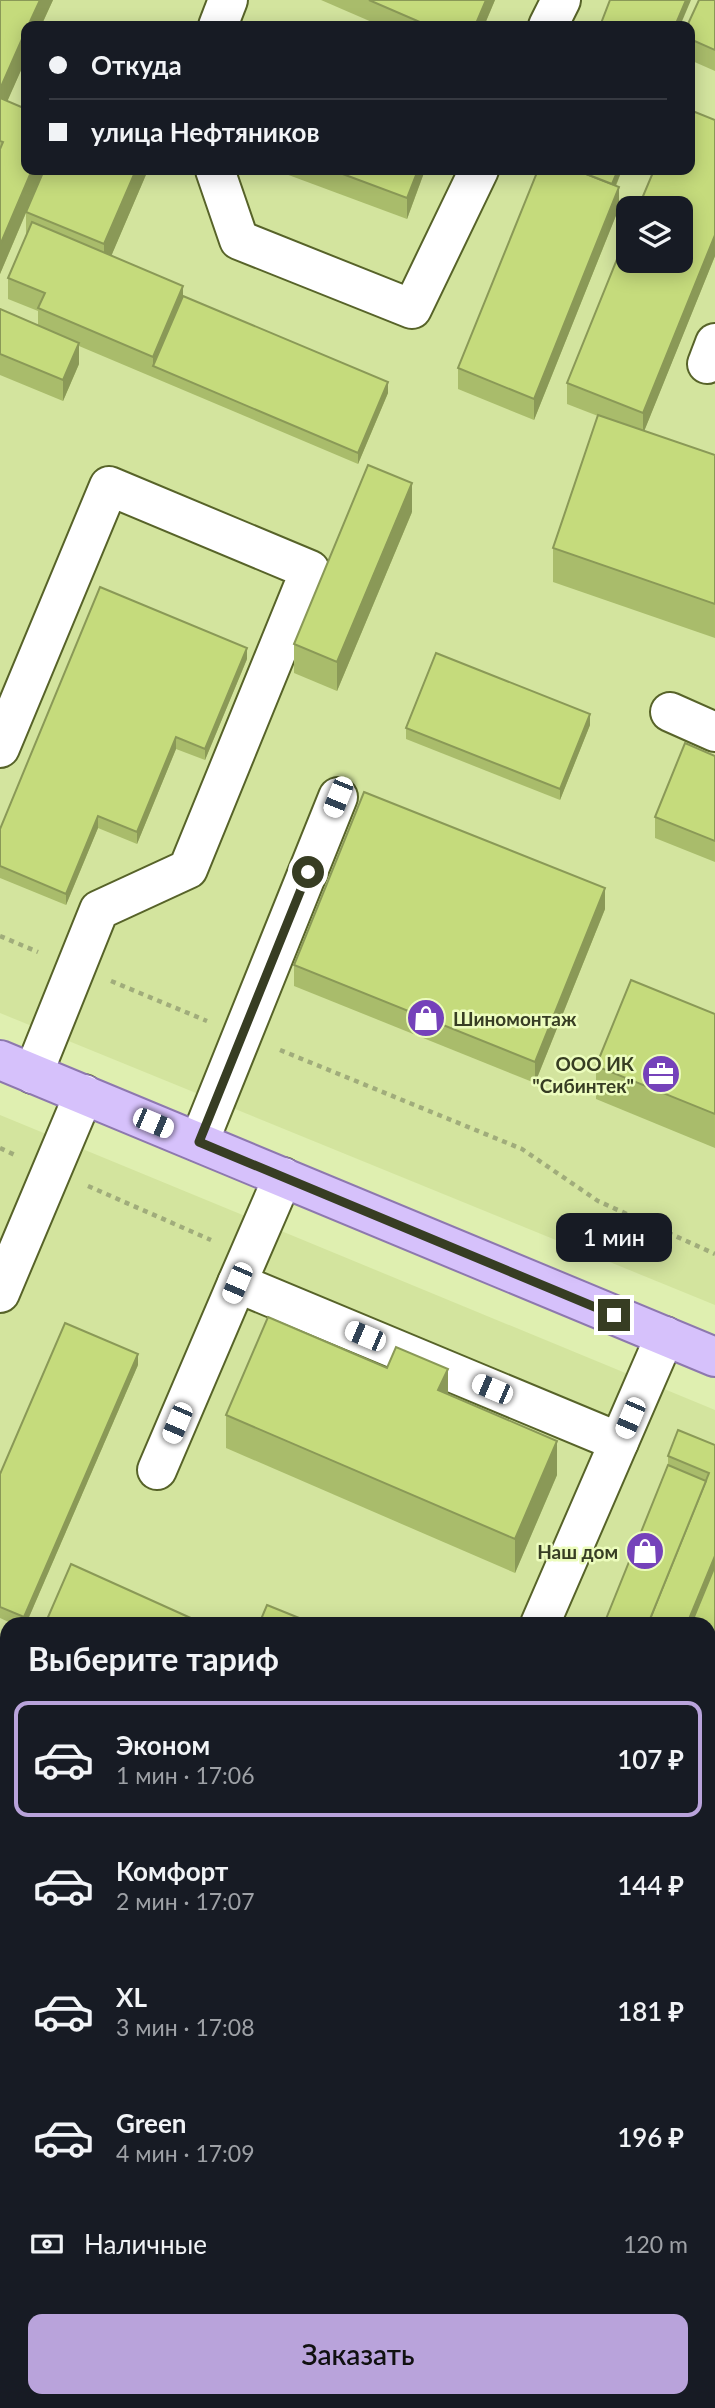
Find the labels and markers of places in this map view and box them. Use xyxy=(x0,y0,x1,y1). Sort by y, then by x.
shop icon: Шиномонтаж xyxy=(405,997,447,1039)
place label: Шиномонтаж xyxy=(453,1007,577,1030)
place label: ООО ИК "Сибинтек" xyxy=(532,1052,635,1097)
office icon: ООО ИК "Сибинтек" xyxy=(640,1053,682,1095)
shop icon: Наш дом xyxy=(624,1530,666,1572)
place label: Наш дом xyxy=(537,1540,618,1563)

